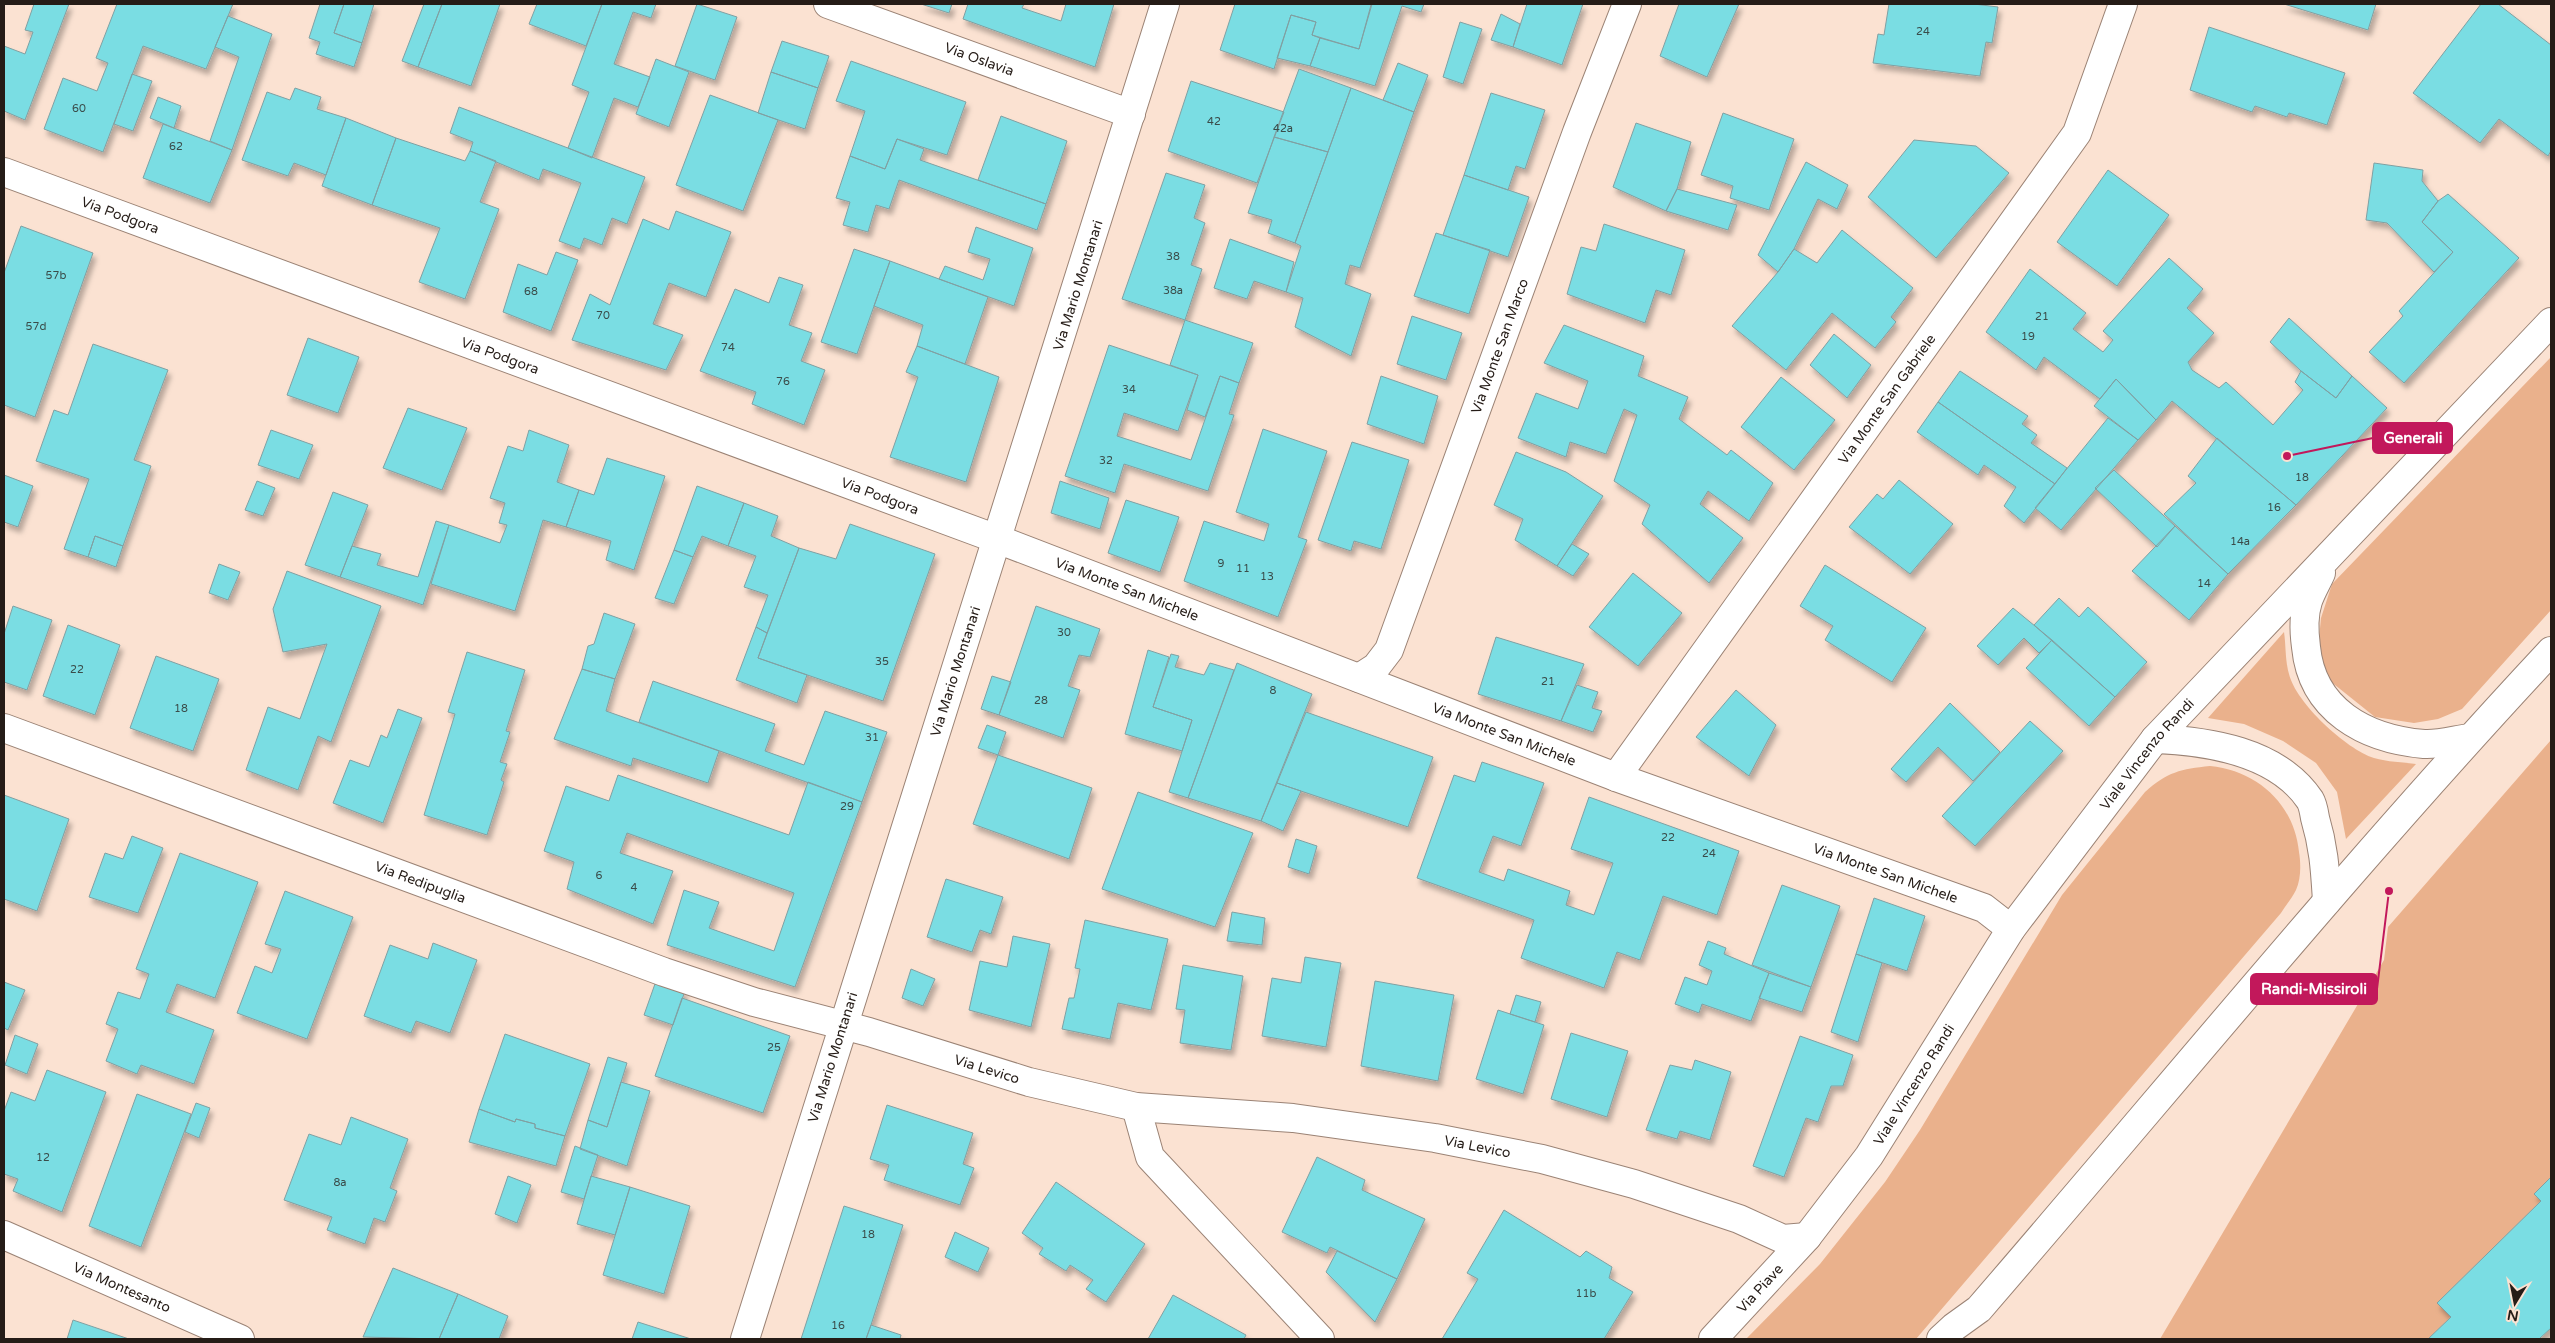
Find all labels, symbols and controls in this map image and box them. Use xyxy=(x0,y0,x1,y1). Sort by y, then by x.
house number: 24 xyxy=(1916,25,1930,38)
street label: Via Oslavia xyxy=(942,39,1016,79)
house number: 60 xyxy=(72,102,86,115)
house number: 42 xyxy=(1207,115,1221,128)
house number: 42a xyxy=(1273,122,1293,135)
house number: 62 xyxy=(169,140,183,153)
street label: Via Podgora xyxy=(79,193,162,237)
street label: Via Mario Montanari xyxy=(1049,218,1106,353)
house number: 38 xyxy=(1166,250,1180,263)
house number: 57b xyxy=(46,269,66,282)
street label: Via Monte San Marco xyxy=(1467,276,1532,416)
house number: 38a xyxy=(1163,284,1183,297)
house number: 68 xyxy=(524,285,538,298)
house number: 70 xyxy=(596,309,610,322)
house number: 21 xyxy=(2035,310,2049,323)
house number: 57d xyxy=(26,320,46,333)
house number: 19 xyxy=(2021,330,2035,343)
street label: Via Monte San Gabriele xyxy=(1834,331,1939,467)
street label: Via Podgora xyxy=(459,333,541,378)
house number: 74 xyxy=(721,341,735,354)
house number: 76 xyxy=(776,375,790,388)
house number: 34 xyxy=(1122,383,1136,396)
callout: Generali xyxy=(2373,423,2452,453)
text: Generali xyxy=(2383,429,2443,447)
house number: 32 xyxy=(1099,454,1113,467)
house number: 18 xyxy=(2295,471,2309,484)
street label: Via Podgora xyxy=(839,474,921,518)
house number: 16 xyxy=(2267,501,2281,514)
house number: 14a xyxy=(2230,535,2250,548)
street label: Via Monte San Michele xyxy=(1053,554,1201,624)
house number: 9 xyxy=(1218,557,1225,570)
house number: 11 xyxy=(1236,562,1250,575)
house number: 13 xyxy=(1260,570,1274,583)
house number: 14 xyxy=(2197,577,2211,590)
street label: Via Mario Montanari xyxy=(926,604,984,739)
house number: 30 xyxy=(1057,626,1071,639)
house number: 35 xyxy=(875,655,889,668)
house number: 22 xyxy=(70,663,84,676)
house number: 21 xyxy=(1541,675,1555,688)
house number: 8 xyxy=(1270,684,1277,697)
house number: 28 xyxy=(1034,694,1048,707)
street label: Viale Vincenzo Randi xyxy=(2096,695,2198,813)
street label: Via Monte San Michele xyxy=(1430,699,1578,769)
house number: 18 xyxy=(174,702,188,715)
house number: 31 xyxy=(865,731,879,744)
house number: 29 xyxy=(840,800,854,813)
house number: 22 xyxy=(1661,831,1675,844)
street label: Via Monte San Michele xyxy=(1811,839,1960,907)
house number: 24 xyxy=(1702,847,1716,860)
street label: Via Redipuglia xyxy=(373,857,468,907)
house number: 6 xyxy=(596,869,603,882)
house number: 4 xyxy=(631,881,638,894)
callout: Randi-Missiroli xyxy=(2251,974,2377,1004)
text: Randi-Missiroli xyxy=(2261,980,2367,998)
street label: Via Mario Montanari xyxy=(804,990,861,1125)
street label: Viale Vincenzo Randi xyxy=(1870,1021,1958,1148)
house number: 25 xyxy=(767,1041,781,1054)
street label: Via Levico xyxy=(952,1051,1022,1087)
street label: Via Levico xyxy=(1443,1132,1512,1161)
house number: 12 xyxy=(36,1151,50,1164)
house number: 8a xyxy=(333,1176,347,1189)
house number: 18 xyxy=(861,1228,875,1241)
street label: Via Montesanto xyxy=(71,1258,173,1316)
street label: Via Piave xyxy=(1733,1260,1787,1316)
north arrow xyxy=(2490,1278,2540,1328)
house number: 11b xyxy=(1576,1287,1596,1300)
text: N xyxy=(2506,1306,2520,1325)
house number: 16 xyxy=(831,1319,845,1332)

